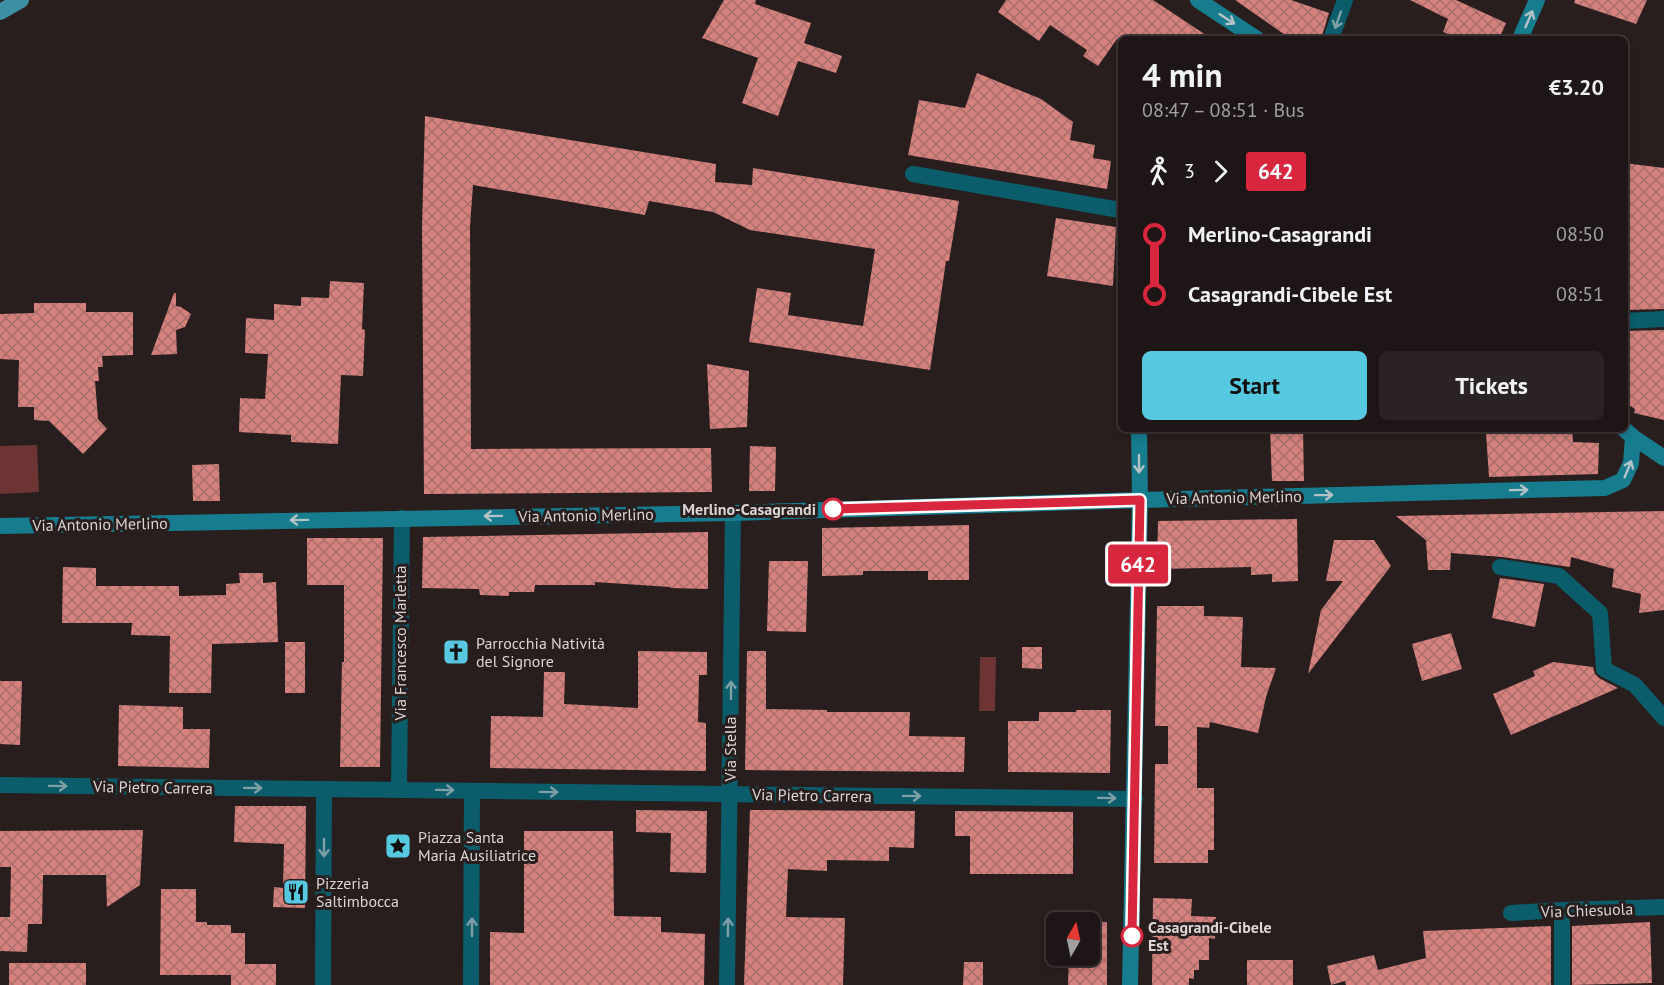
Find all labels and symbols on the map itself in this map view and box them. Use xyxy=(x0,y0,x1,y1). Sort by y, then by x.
one-way arrow xyxy=(1331,10,1342,28)
one-way arrow xyxy=(1524,11,1535,29)
one-way arrow xyxy=(1218,14,1235,26)
one-way arrow xyxy=(1133,454,1145,474)
one-way arrow xyxy=(1623,460,1634,478)
one-way arrow xyxy=(1509,485,1529,496)
street label: Via Antonio Merlino xyxy=(1165,486,1302,508)
one-way arrow xyxy=(1314,489,1334,501)
marker: Merlino-Casagrandi xyxy=(822,498,844,520)
place label: Merlino-Casagrandi xyxy=(682,499,816,519)
street label: Via Antonio Merlino xyxy=(517,504,654,526)
one-way arrow xyxy=(484,510,504,522)
street label: Via Antonio Merlino xyxy=(31,513,168,535)
one-way arrow xyxy=(289,514,309,526)
line badge: 642 xyxy=(1104,544,1172,584)
street label: Via Francesco Marletta xyxy=(390,565,410,722)
place label: Parrocchia Natività del Signore xyxy=(476,633,605,671)
church icon: Parrocchia Natività del Signore xyxy=(441,637,471,667)
one-way arrow xyxy=(725,680,737,700)
street label: Via Stella xyxy=(720,717,740,782)
street label: Via Pietro Carrera xyxy=(92,776,213,798)
one-way arrow xyxy=(48,780,68,792)
one-way arrow xyxy=(243,782,263,794)
street label: Via Pietro Carrera xyxy=(751,784,872,806)
one-way arrow xyxy=(434,785,454,796)
one-way arrow xyxy=(538,786,558,797)
one-way arrow xyxy=(901,790,921,802)
one-way arrow xyxy=(1096,792,1116,804)
place label: Piazza Santa Maria Ausiliatrice xyxy=(418,827,536,865)
place icon: Piazza Santa Maria Ausiliatrice xyxy=(383,831,413,861)
one-way arrow xyxy=(318,837,330,857)
place label: Pizzeria Saltimbocca xyxy=(316,873,399,911)
restaurant icon: Pizzeria Saltimbocca xyxy=(281,877,311,907)
street label: Via Chiesuola xyxy=(1539,898,1634,922)
north arrow xyxy=(1046,912,1100,966)
one-way arrow xyxy=(466,917,477,937)
one-way arrow xyxy=(722,917,734,937)
place label: Casagrandi-Cibele Est xyxy=(1148,917,1272,955)
marker: Casagrandi-Cibele Est xyxy=(1121,925,1143,947)

